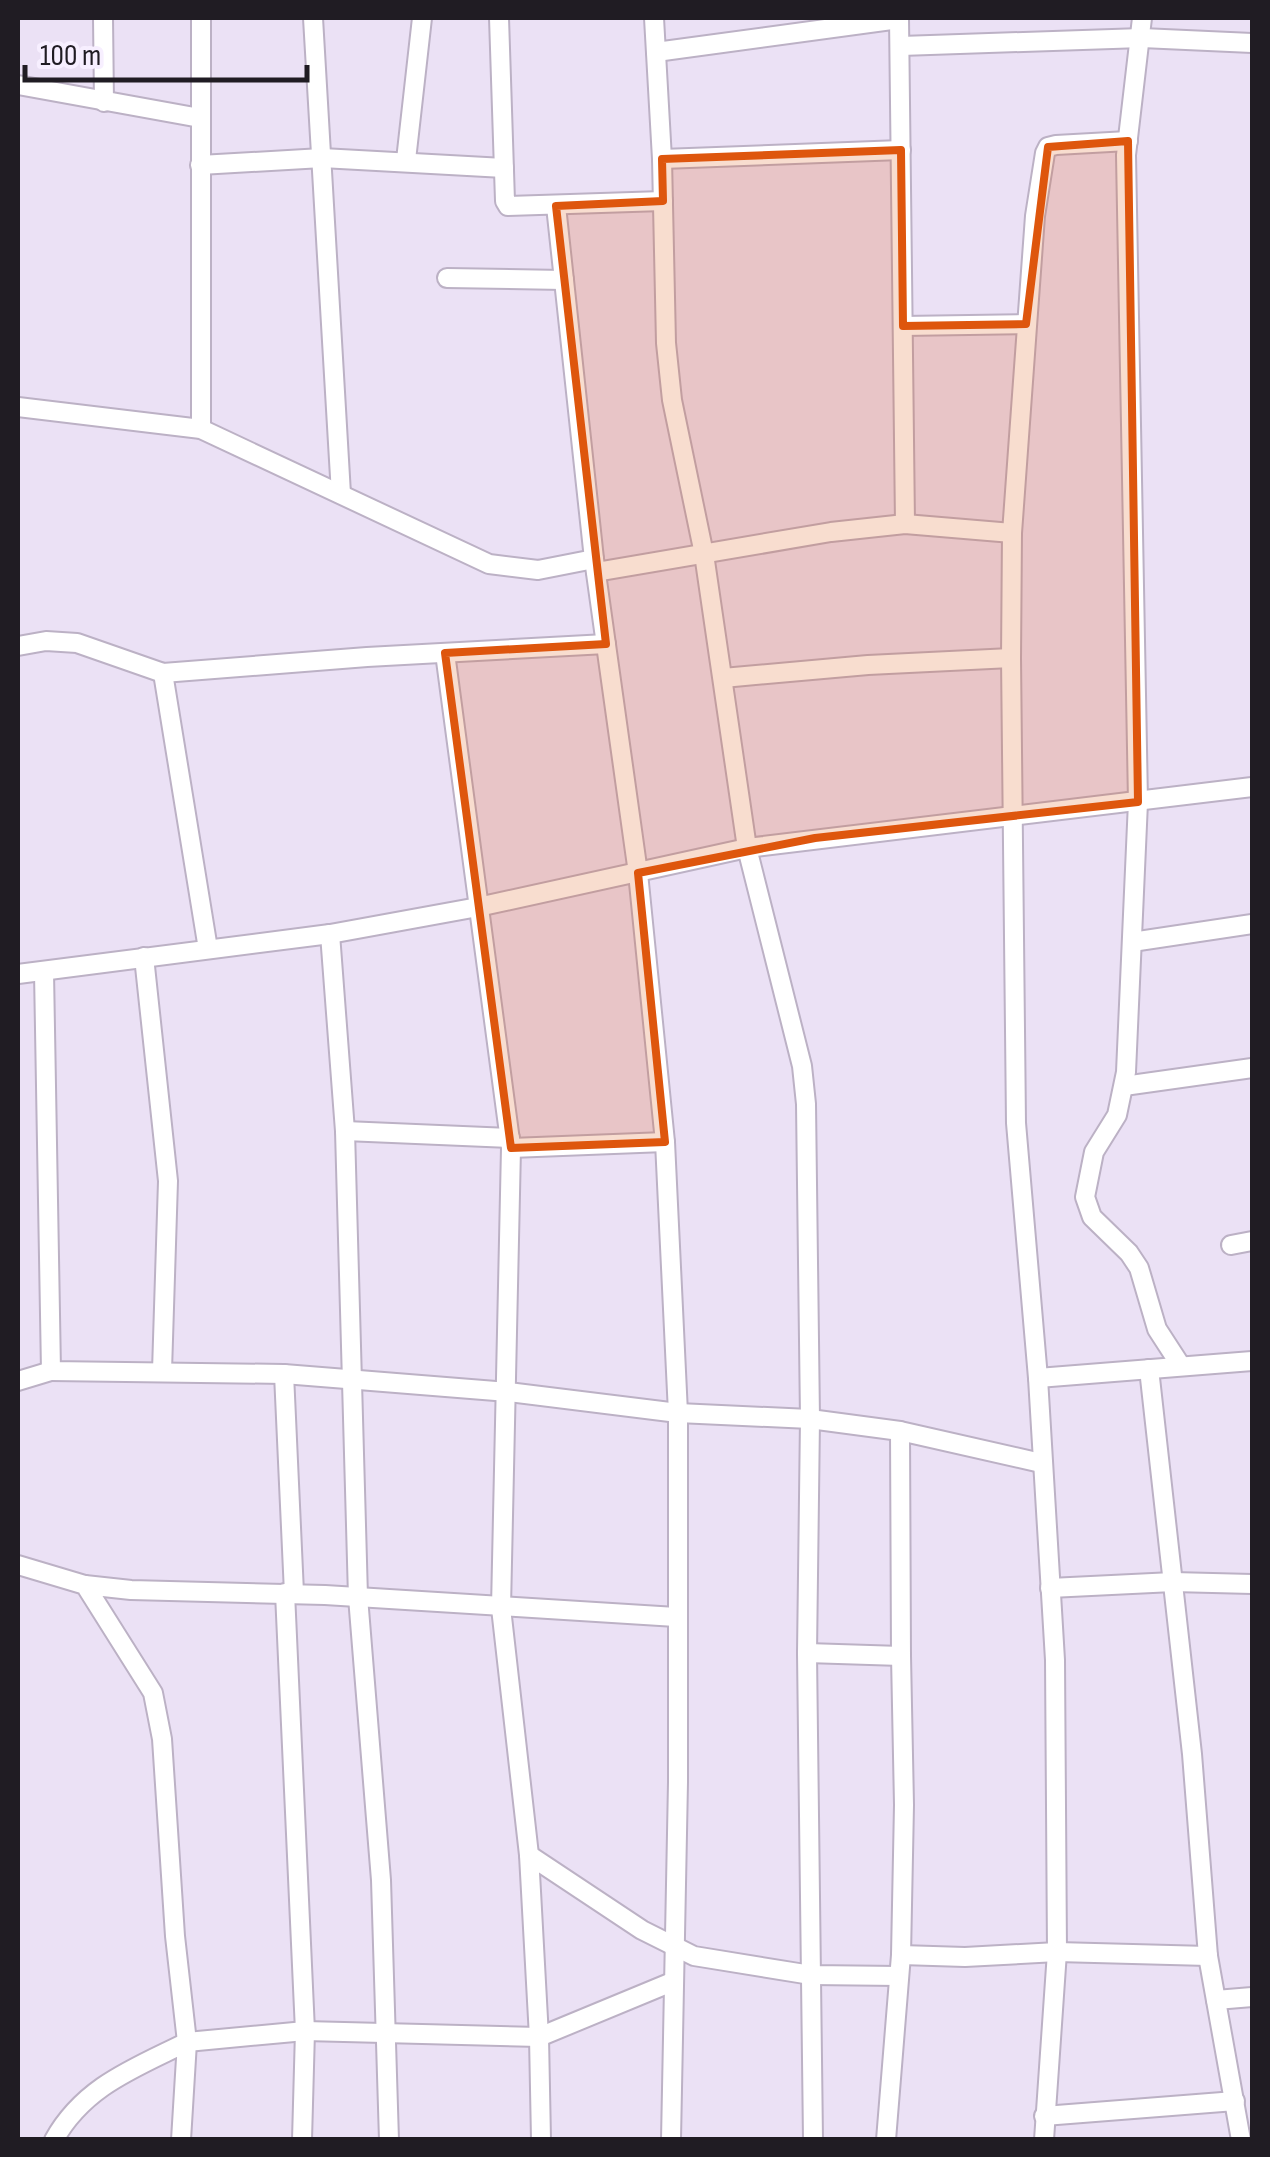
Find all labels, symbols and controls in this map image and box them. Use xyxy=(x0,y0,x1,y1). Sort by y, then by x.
scale bar xyxy=(25,20,308,82)
text: 100 m xyxy=(40,38,101,74)

